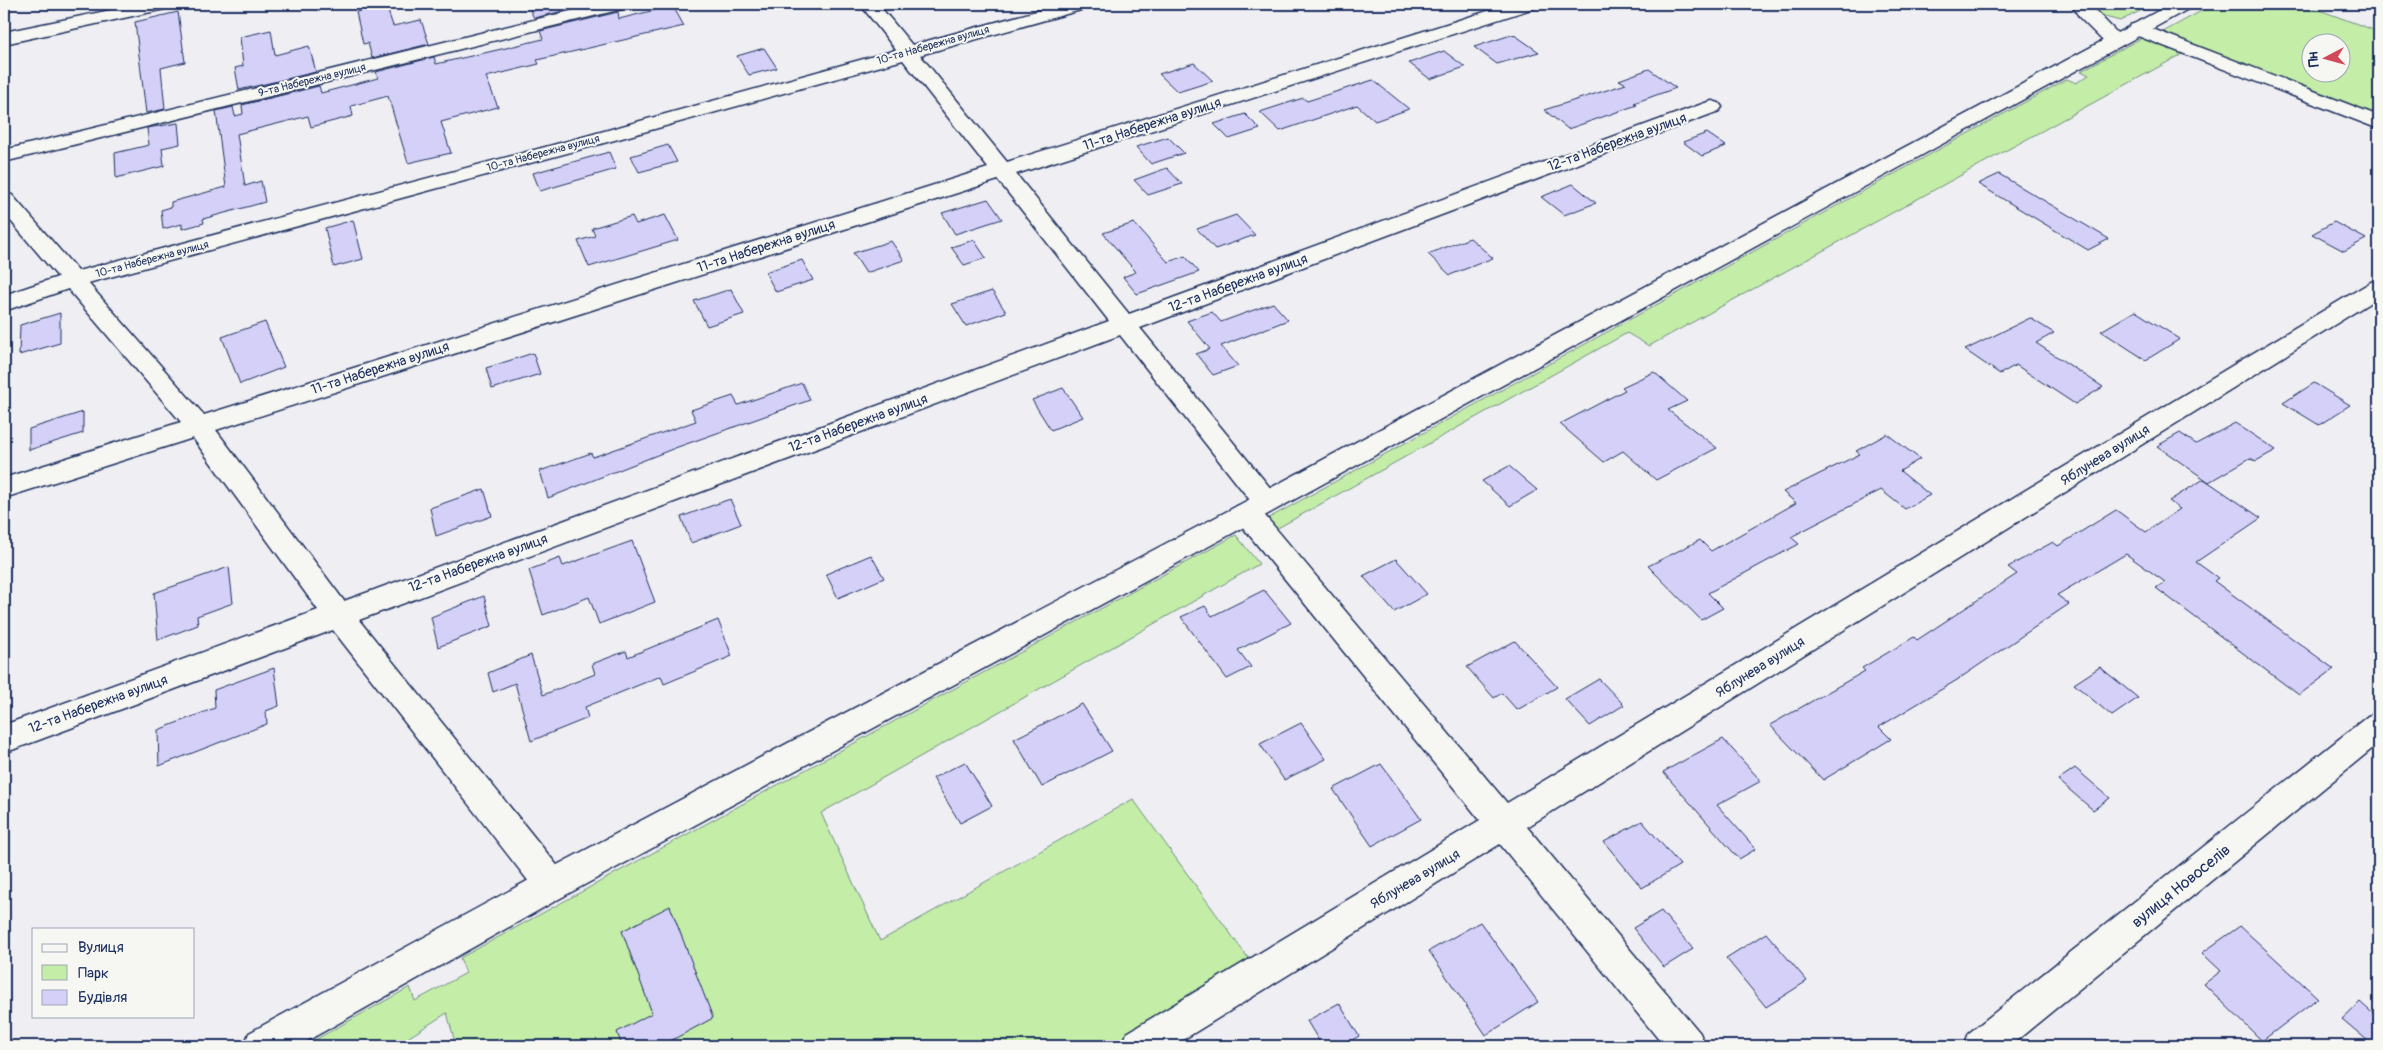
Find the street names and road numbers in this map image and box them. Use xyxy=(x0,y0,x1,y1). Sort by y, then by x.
street label: 10-та Набережна вулиця xyxy=(875,23,991,67)
street label: 9-та Набережна вулиця xyxy=(257,60,367,100)
street label: 11-та Набережна вулиця xyxy=(1081,94,1223,154)
street label: 12-та Набережна вулиця xyxy=(1545,109,1689,175)
street label: 10-та Набережна вулиця xyxy=(485,132,601,174)
street label: 11-та Набережна вулиця xyxy=(695,216,837,276)
street label: 10-та Набережна вулиця xyxy=(94,238,210,280)
street label: 12-та Набережна вулиця xyxy=(1166,250,1310,316)
street label: 11-та Набережна вулиця xyxy=(309,338,451,398)
street label: 12-та Набережна вулиця xyxy=(786,390,930,456)
street label: Яблунева вулиця xyxy=(2057,421,2153,489)
street label: 12-та Набережна вулиця xyxy=(406,530,550,596)
street label: Яблунева вулиця xyxy=(1712,633,1808,701)
street label: 12-та Набережна вулиця xyxy=(26,671,170,737)
street label: вулиця Новоселів xyxy=(2127,840,2235,932)
street label: Яблунева вулиця xyxy=(1367,846,1463,912)

